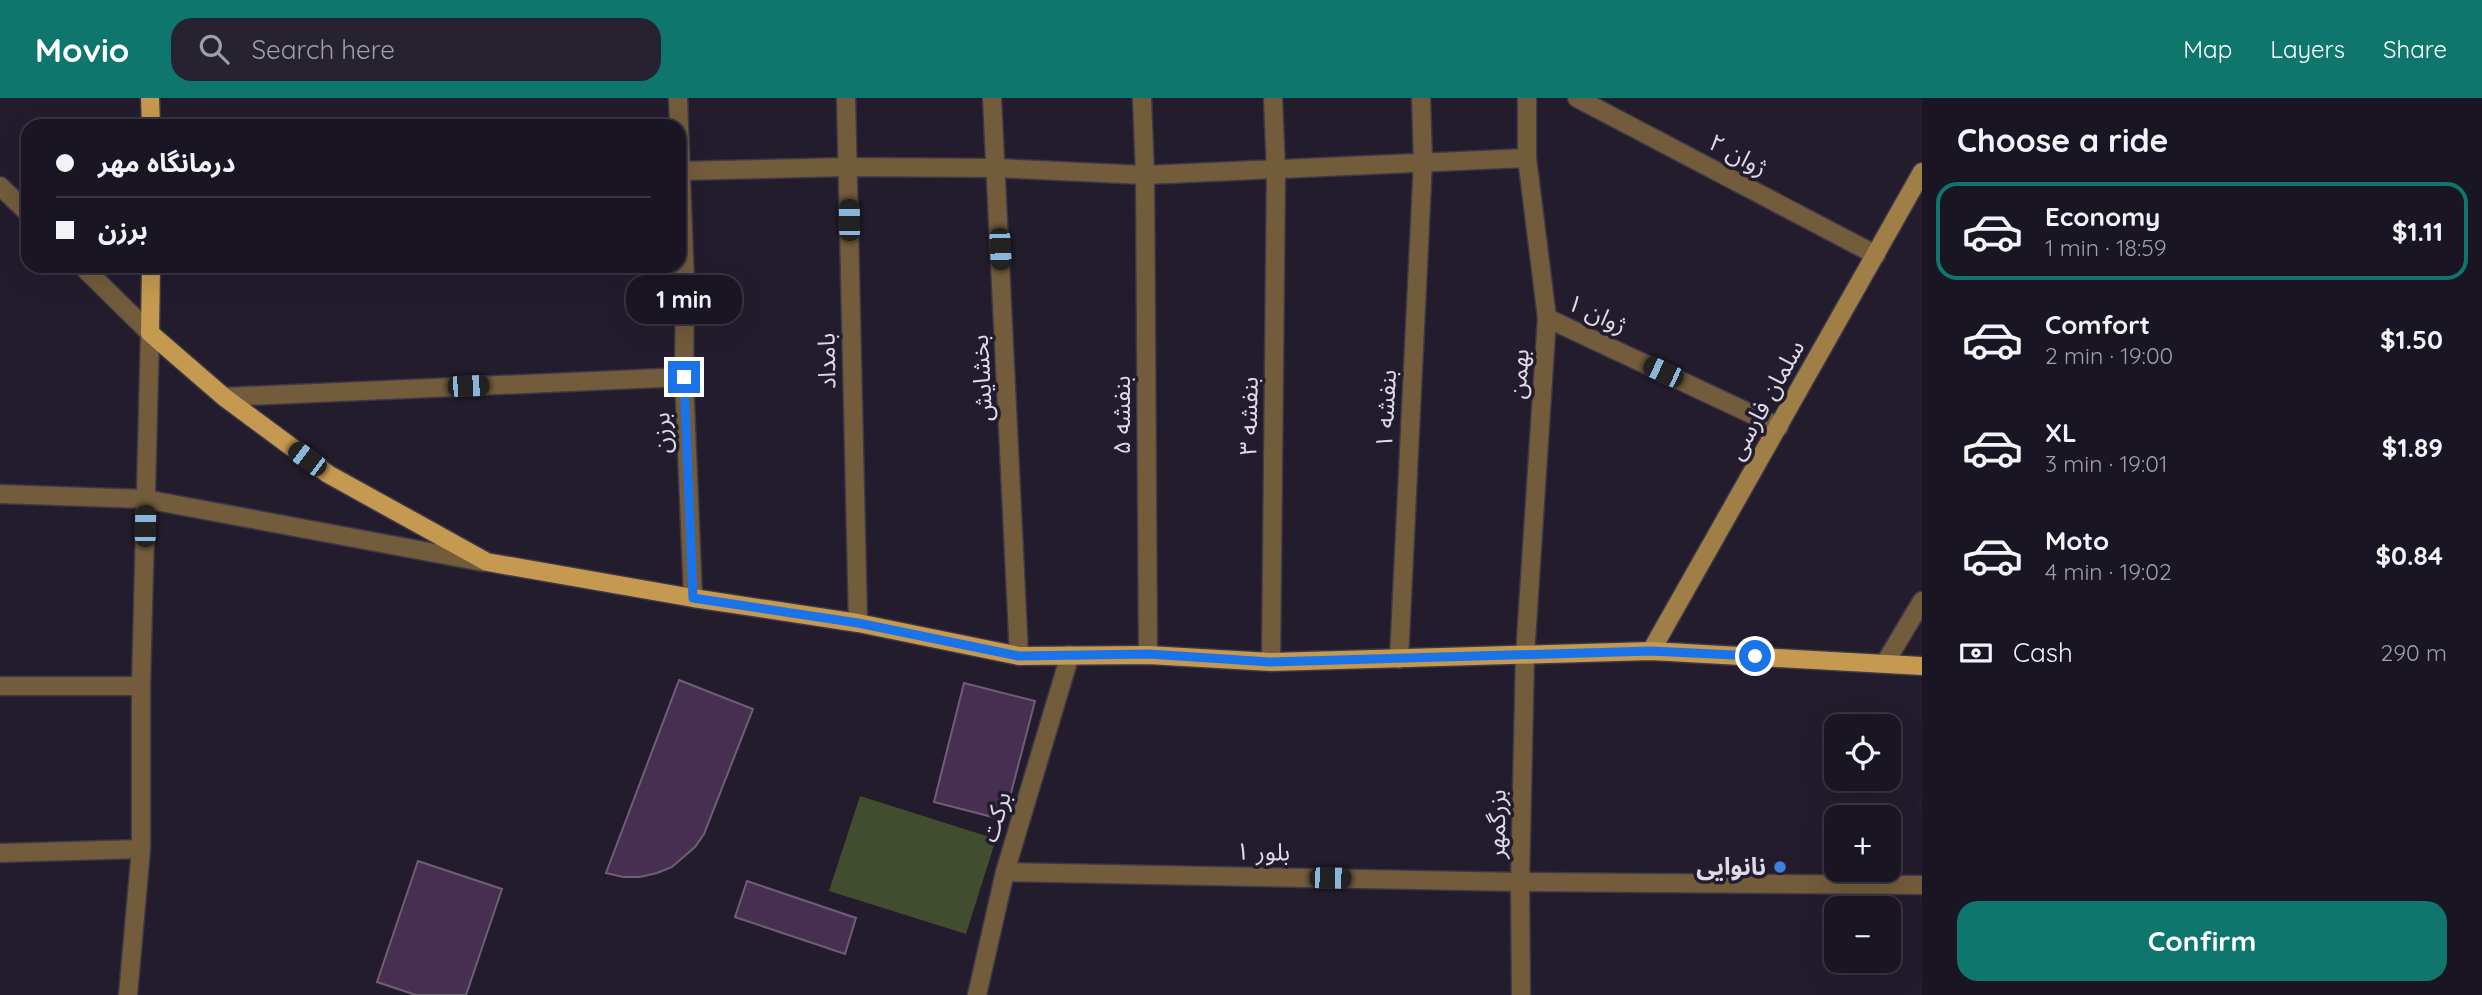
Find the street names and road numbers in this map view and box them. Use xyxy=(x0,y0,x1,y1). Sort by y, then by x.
street label: ژوان ۲ xyxy=(1704,126,1773,182)
street label: ژوان ۱ xyxy=(1563,286,1632,340)
street label: بامداد xyxy=(811,333,841,389)
street label: بخشایش xyxy=(964,334,998,422)
street label: سلمان فارسی xyxy=(1720,334,1810,465)
street label: بهمن xyxy=(1501,348,1535,400)
street label: بنفشه ۱ xyxy=(1368,369,1402,449)
street label: بنفشه ۵ xyxy=(1106,376,1136,454)
street label: بنفشه ۳ xyxy=(1232,376,1264,456)
street label: برزن xyxy=(645,412,677,454)
street label: برکت xyxy=(973,788,1017,846)
street label: بزرگمهر xyxy=(1480,789,1512,860)
street label: بلور ۱ xyxy=(1236,836,1290,866)

